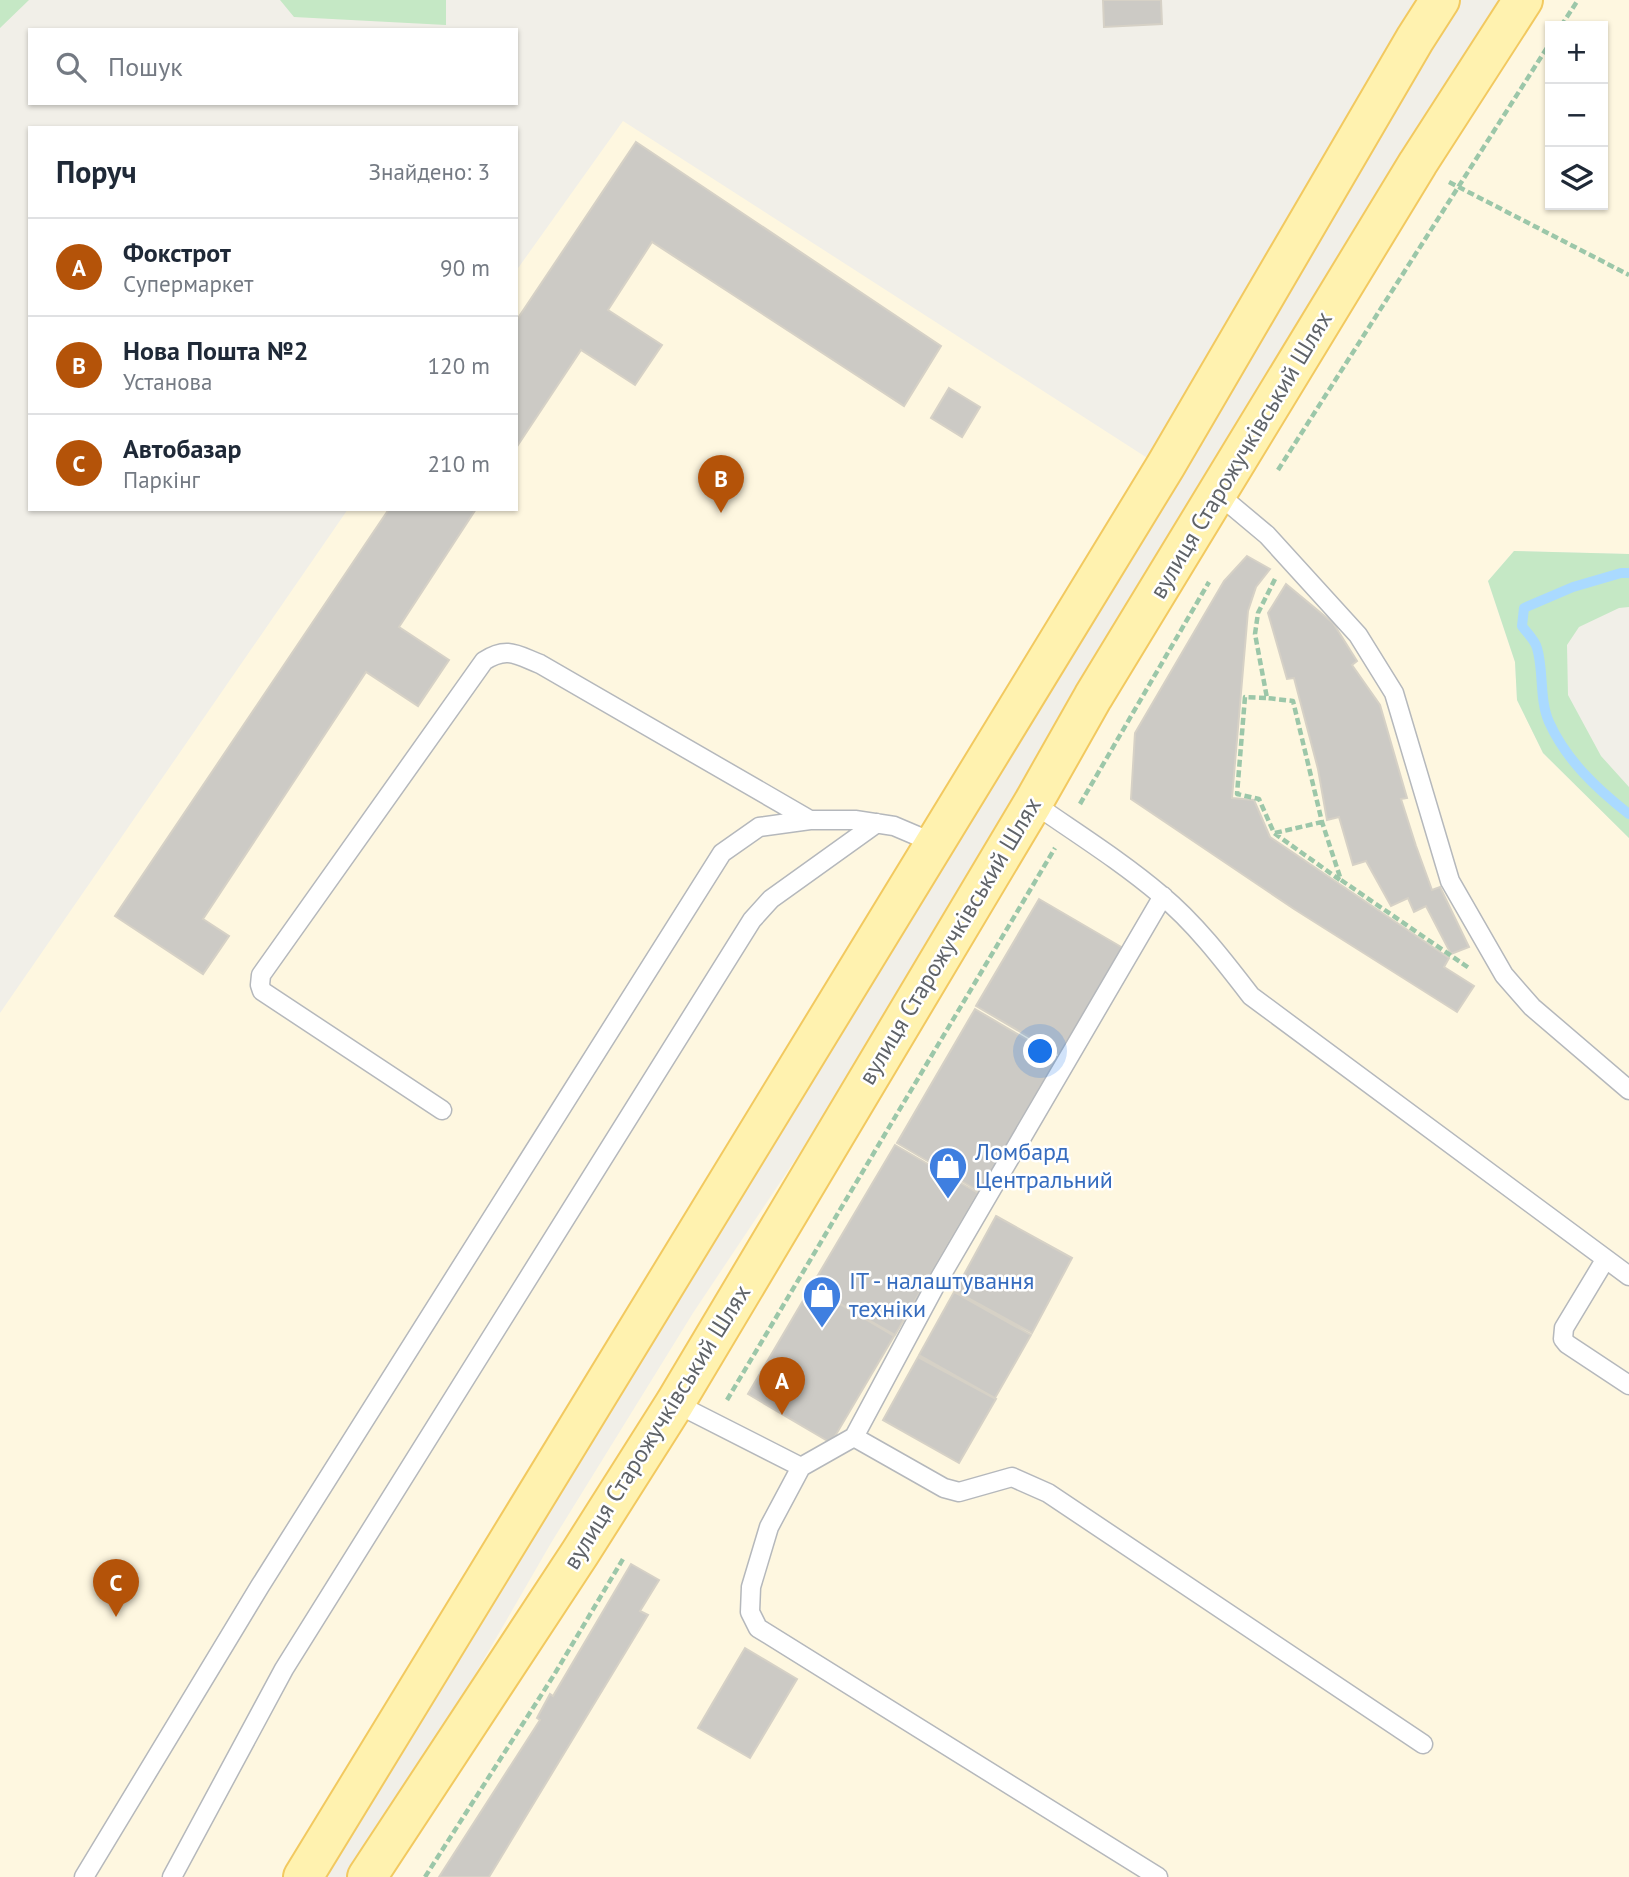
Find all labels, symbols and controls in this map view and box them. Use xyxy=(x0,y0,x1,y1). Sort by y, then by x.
map controls xyxy=(1545,21,1608,210)
button: + xyxy=(1545,21,1608,84)
search box xyxy=(28,28,518,105)
icon: search xyxy=(52,48,90,86)
text: Пошук xyxy=(108,50,183,83)
button: − xyxy=(1545,84,1608,147)
button: layers xyxy=(1545,147,1608,210)
text: Поруч xyxy=(56,152,137,191)
text: Знайдено: 3 xyxy=(369,157,490,186)
text: Фокстрот xyxy=(123,236,231,269)
text: A xyxy=(72,253,86,282)
text: 90 m xyxy=(440,253,490,282)
text: Супермаркет xyxy=(123,269,253,298)
street label: вулиця Старожучківський Шлях xyxy=(1142,305,1339,604)
text: Нова Пошта №2 xyxy=(123,334,308,367)
text: B xyxy=(72,351,86,380)
text: 120 m xyxy=(428,351,490,380)
text: Установа xyxy=(123,367,212,396)
text: Автобазар xyxy=(123,432,242,465)
text: C xyxy=(73,449,85,478)
text: 210 m xyxy=(428,449,490,478)
pin: B xyxy=(698,455,744,513)
text: Паркінг xyxy=(123,465,200,494)
street label: вулиця Старожучківський Шлях xyxy=(851,791,1048,1090)
your location xyxy=(1023,1034,1057,1068)
place label: Ломбард Центральний xyxy=(974,1136,1113,1195)
shop icon: Ломбард Центральний xyxy=(927,1145,969,1200)
place label: ІТ - налаштування техніки xyxy=(849,1265,1034,1324)
shop icon: ІТ - налаштування техніки xyxy=(801,1274,843,1329)
street label: вулиця Старожучківський Шлях xyxy=(556,1279,757,1575)
pin: A xyxy=(759,1357,805,1415)
pin: C xyxy=(93,1559,139,1617)

